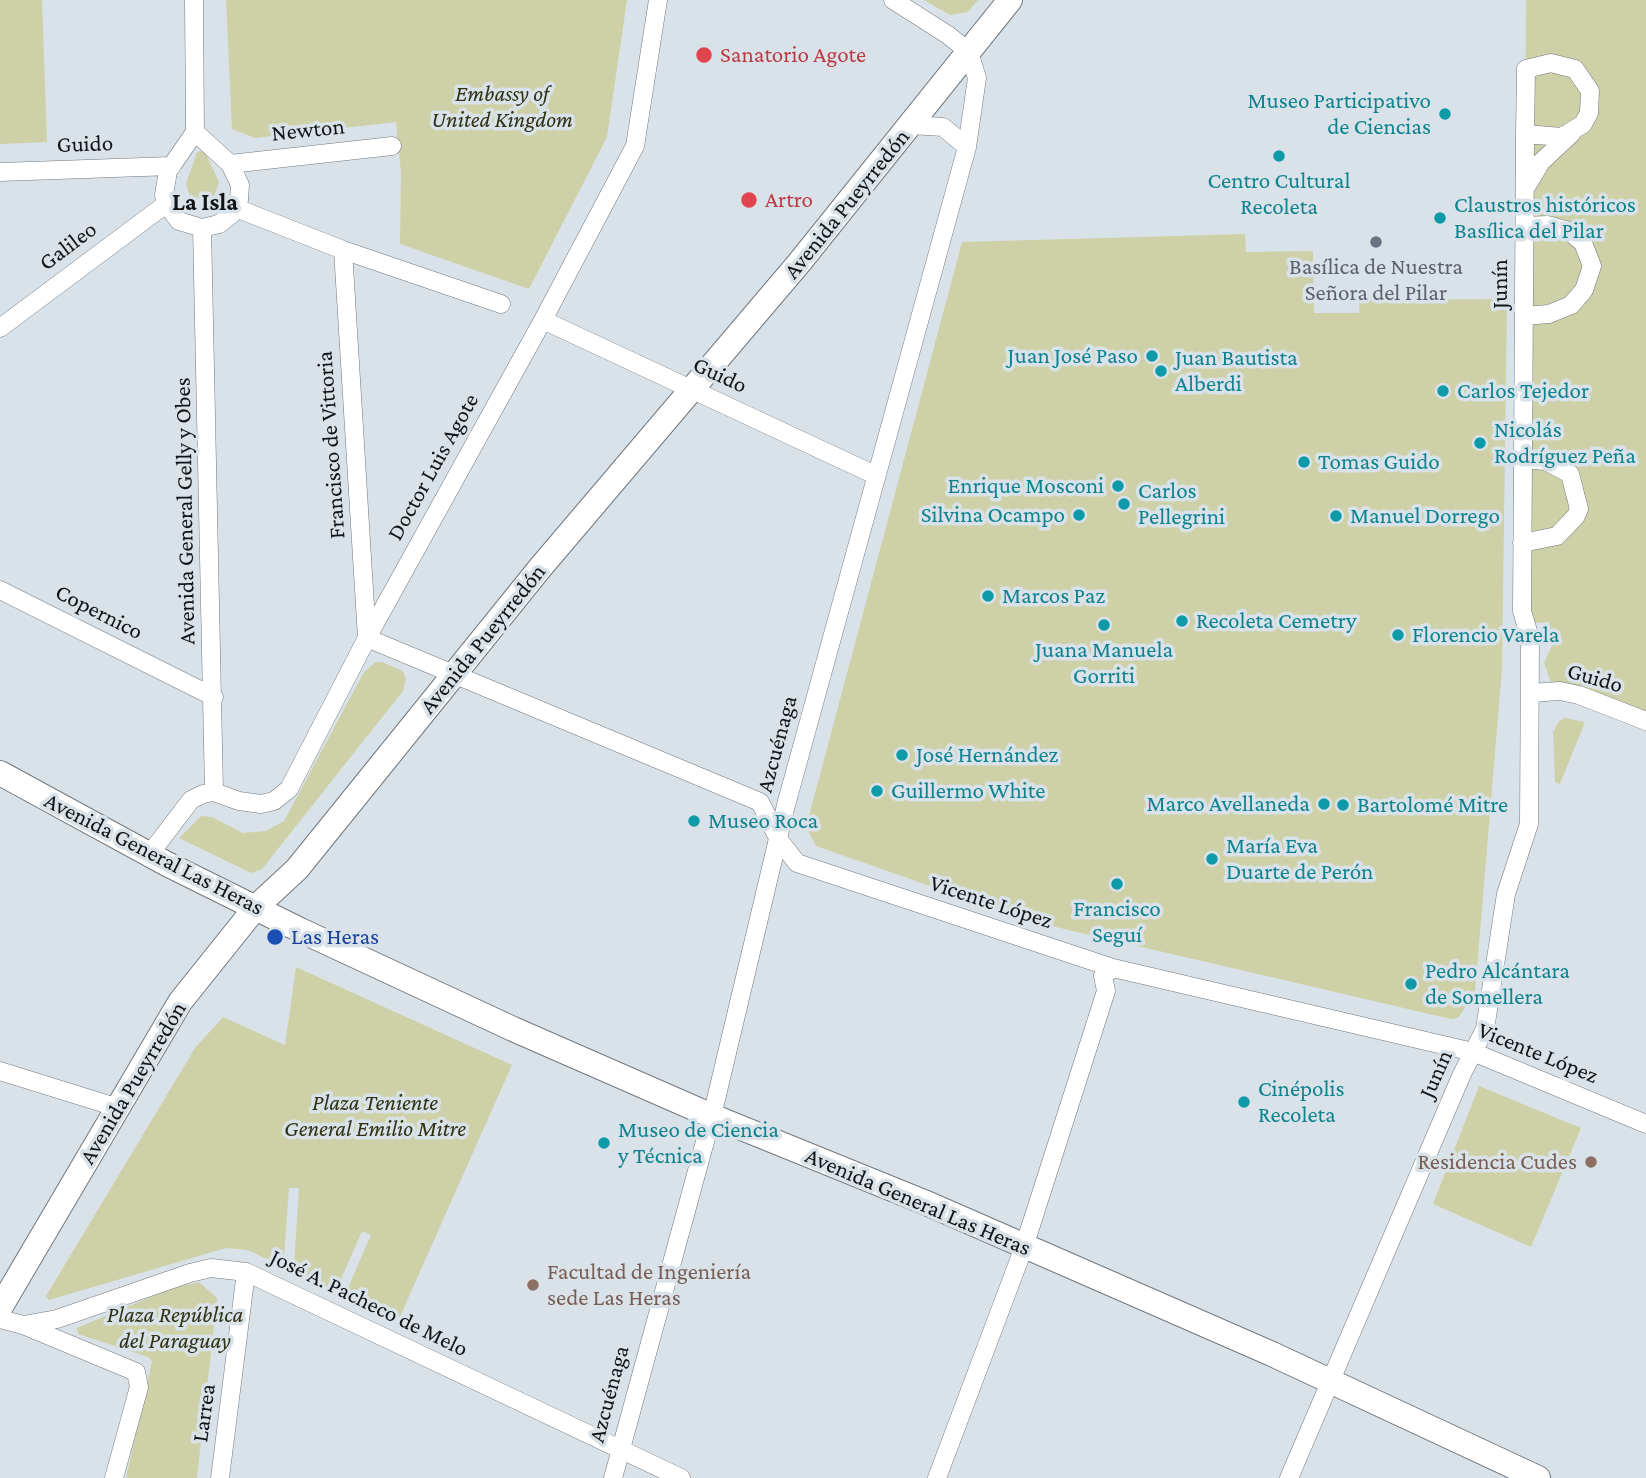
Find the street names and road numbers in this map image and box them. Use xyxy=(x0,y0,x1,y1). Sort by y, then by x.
street label: Newton xyxy=(270,112,346,148)
street label: Avenida Pueyrredón xyxy=(778,124,916,284)
street label: Guido xyxy=(56,129,114,159)
street label: Galileo xyxy=(34,215,102,277)
street label: Junín xyxy=(1486,259,1514,309)
street label: Francisco de Vittoria xyxy=(311,350,351,540)
street label: Guido xyxy=(689,351,751,399)
street label: Avenida General Gelly y Obes xyxy=(169,377,201,645)
street label: Doctor Luis Agote xyxy=(381,389,485,545)
street label: Avenida Pueyrredón xyxy=(414,559,552,719)
street label: Copernico xyxy=(51,578,147,646)
street label: Guido xyxy=(1564,657,1626,699)
street label: Azcuénaga xyxy=(751,692,803,796)
street label: Avenida General Las Heras xyxy=(40,787,268,921)
street label: Vicente López xyxy=(926,869,1056,935)
street label: Avenida Pueyrredón xyxy=(74,997,192,1169)
street label: Vicente López xyxy=(1474,1016,1602,1090)
street label: Junín xyxy=(1413,1046,1459,1102)
street label: Avenida General Las Heras xyxy=(801,1142,1035,1262)
street label: José A. Pacheco de Melo xyxy=(266,1243,472,1363)
street label: Azcuénaga xyxy=(583,1342,635,1446)
street label: Larrea xyxy=(186,1382,222,1444)

